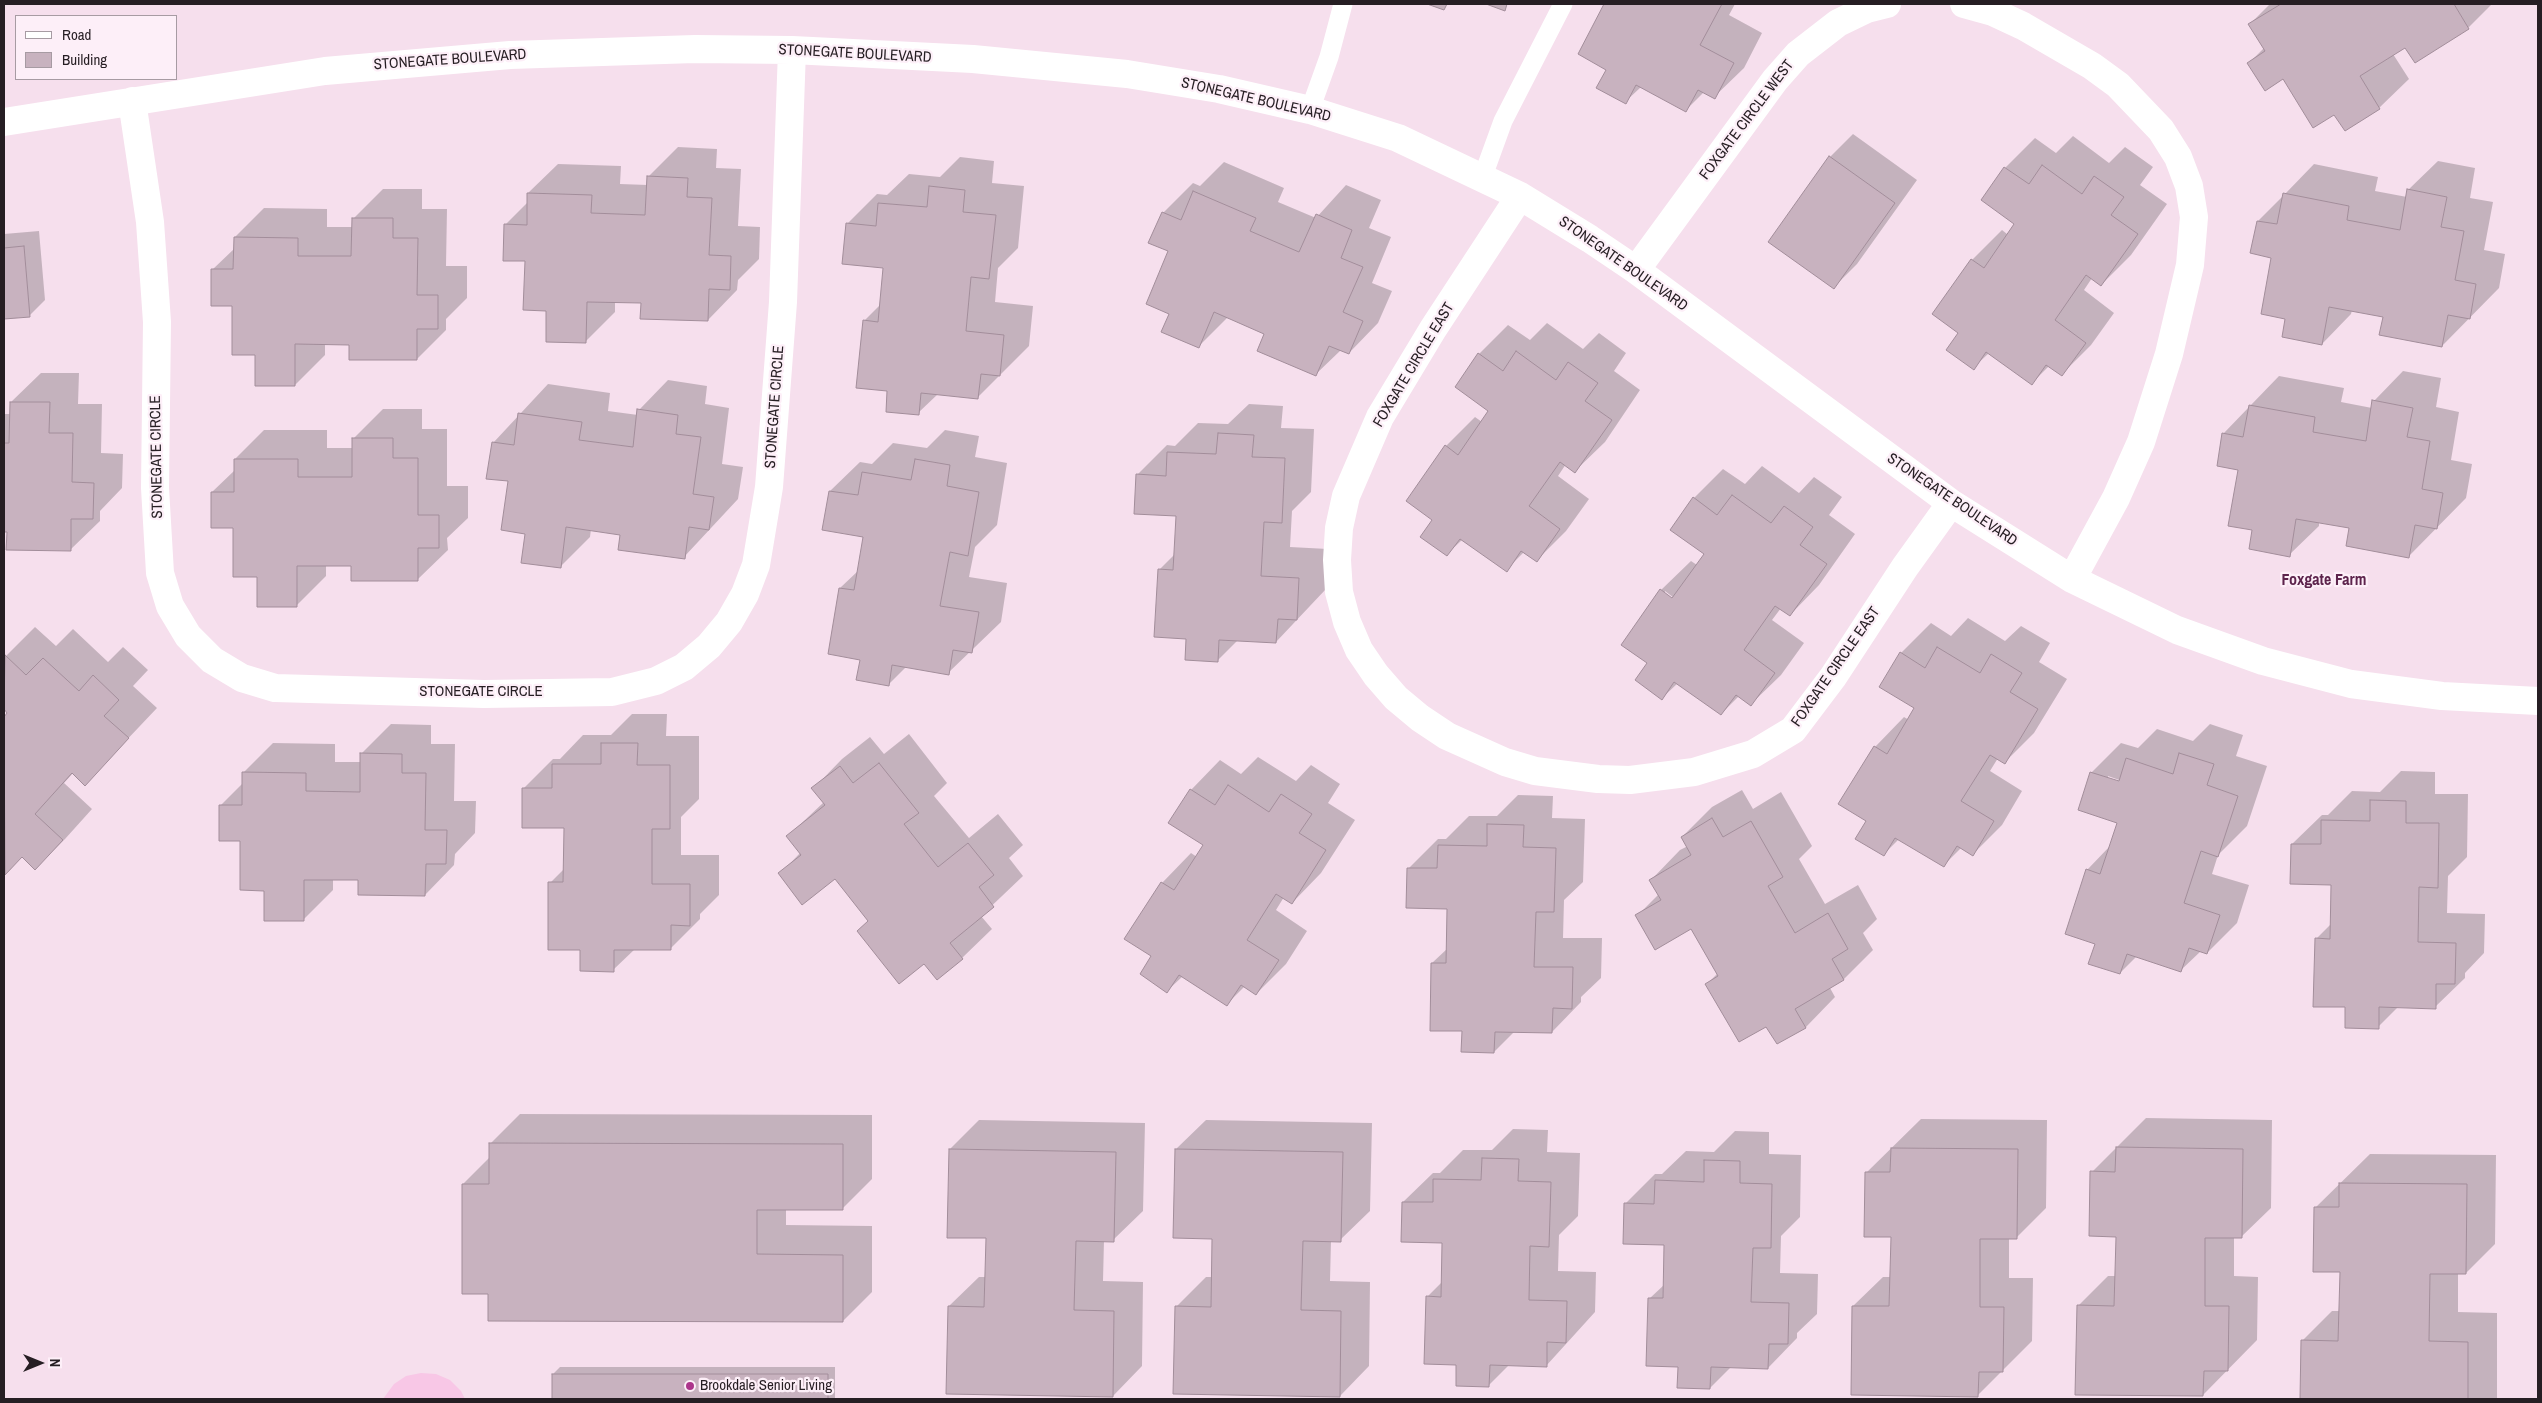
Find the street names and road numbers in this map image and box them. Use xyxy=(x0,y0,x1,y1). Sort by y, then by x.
street label: STONEGATE BOULEVARD xyxy=(778,41,932,67)
street label: STONEGATE BOULEVARD xyxy=(373,46,527,74)
street label: FOXGATE CIRCLE WEST xyxy=(1696,57,1798,183)
street label: STONEGATE BOULEVARD xyxy=(1179,74,1333,126)
street label: STONEGATE BOULEVARD xyxy=(1555,213,1691,315)
street label: FOXGATE CIRCLE EAST xyxy=(1370,300,1458,430)
street label: STONEGATE CIRCLE xyxy=(762,345,788,469)
street label: STONEGATE CIRCLE xyxy=(147,395,167,519)
street label: STONEGATE BOULEVARD xyxy=(1883,450,2021,550)
street label: FOXGATE CIRCLE EAST xyxy=(1788,604,1884,730)
street label: STONEGATE CIRCLE xyxy=(419,683,543,701)

